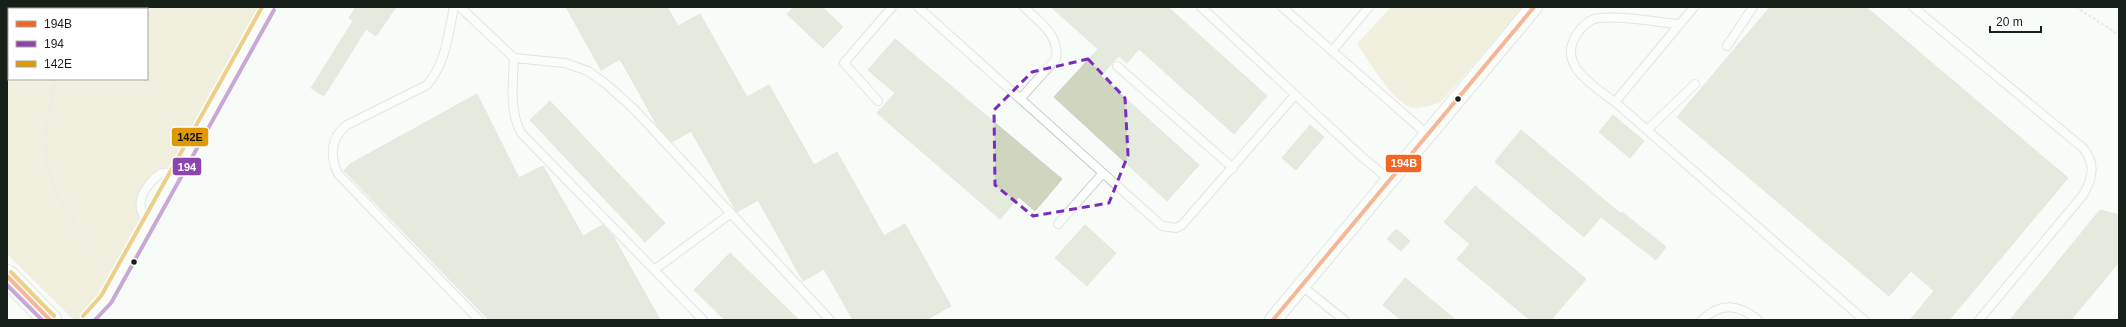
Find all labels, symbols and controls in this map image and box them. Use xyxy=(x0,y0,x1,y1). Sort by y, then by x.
legend xyxy=(8,8,148,80)
scale bar xyxy=(1990,8,2041,34)
text: 20 m xyxy=(1996,15,2023,29)
text: 194B xyxy=(44,17,72,31)
text: 194 xyxy=(44,37,64,51)
text: 142E xyxy=(44,57,72,71)
unlabelled marker xyxy=(1453,94,1463,104)
line badge: 142E xyxy=(171,127,209,147)
text: 142E xyxy=(177,131,203,143)
line badge: 194B xyxy=(1385,154,1422,173)
line badge: 194 xyxy=(172,157,202,176)
text: 194B xyxy=(1391,157,1417,169)
text: 194 xyxy=(178,161,197,173)
unlabelled marker xyxy=(129,257,139,267)

